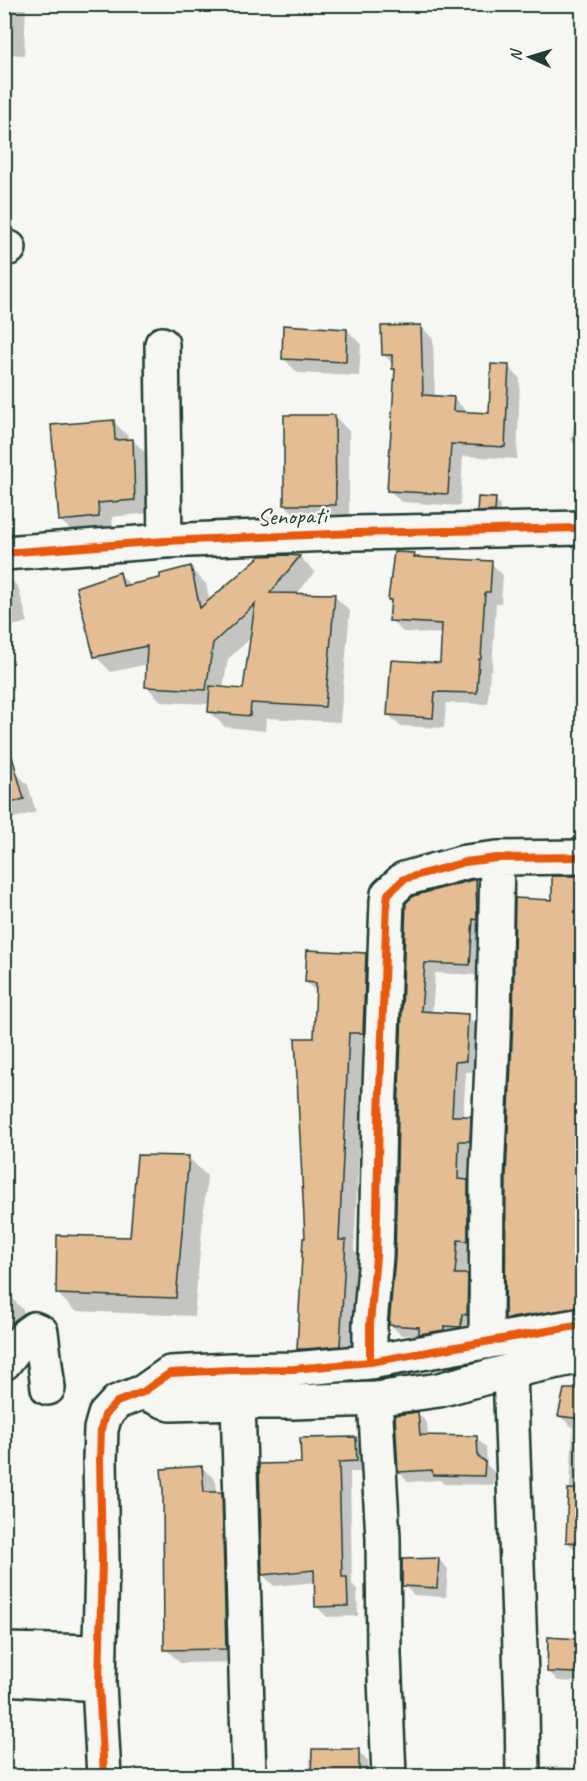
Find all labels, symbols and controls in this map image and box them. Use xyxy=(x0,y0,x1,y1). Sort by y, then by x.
north arrow xyxy=(500,27,560,87)
text: N xyxy=(506,47,527,62)
street label: Senopati xyxy=(257,500,330,532)

